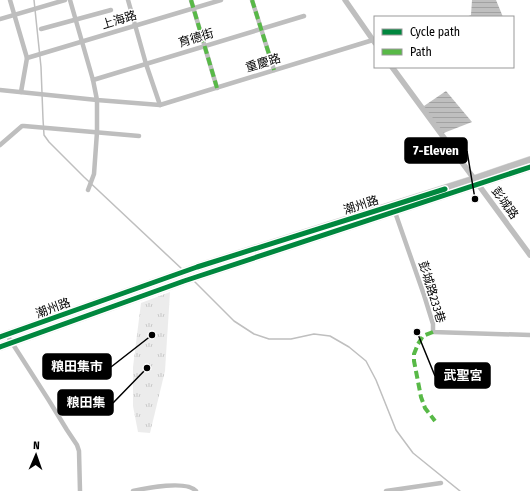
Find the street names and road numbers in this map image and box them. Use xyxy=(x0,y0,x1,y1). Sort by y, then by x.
street label: 上海路 xyxy=(100,8,138,32)
street label: 育德街 xyxy=(177,26,215,50)
street label: 重慶路 xyxy=(244,51,282,75)
street label: 彭城路 xyxy=(489,184,521,222)
street label: 潮州路 xyxy=(342,193,380,217)
street label: 彭城路233巷 xyxy=(416,259,448,325)
street label: 潮州路 xyxy=(34,295,72,321)

